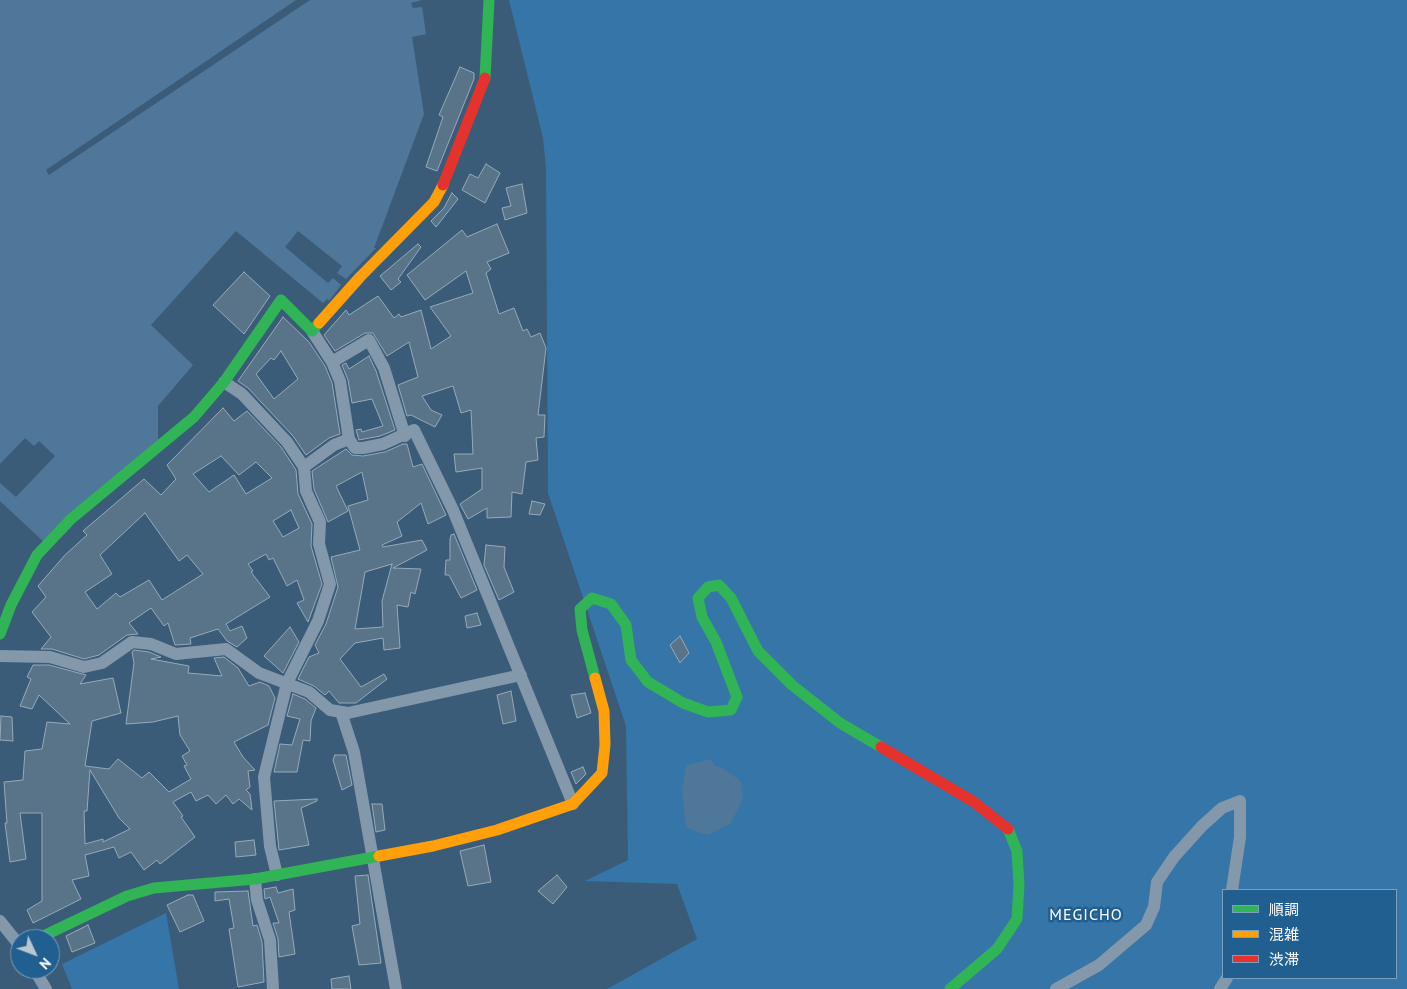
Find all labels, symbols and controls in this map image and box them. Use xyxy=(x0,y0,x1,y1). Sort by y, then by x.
legend xyxy=(1222,889,1397,979)
text: 順調 xyxy=(1269,900,1299,919)
district label: MEGICHO xyxy=(1048,905,1124,925)
text: 混雑 xyxy=(1269,925,1299,944)
north arrow xyxy=(10,929,60,979)
text: 渋滞 xyxy=(1269,950,1299,969)
text: N xyxy=(36,954,55,973)

